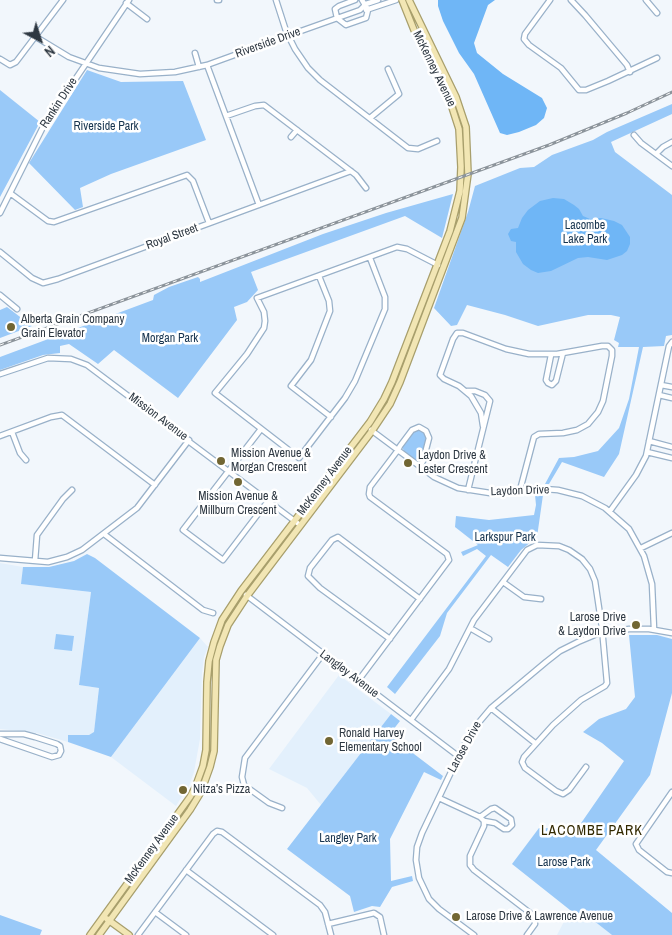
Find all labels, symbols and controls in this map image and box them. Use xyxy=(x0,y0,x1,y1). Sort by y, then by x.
north arrow xyxy=(15,15,65,65)
street label: Riverside Drive xyxy=(233,25,303,61)
street label: McKenney Avenue xyxy=(409,29,459,109)
text: N xyxy=(41,42,59,61)
street label: Rankin Drive xyxy=(37,75,81,131)
park label: Riverside Park xyxy=(73,120,139,134)
park label: Lacombe Lake Park xyxy=(563,219,607,247)
street label: Royal Street xyxy=(144,221,200,253)
place label: Alberta Grain Company Grain Elevator xyxy=(21,313,124,341)
marker: Alberta Grain Company Grain Elevator xyxy=(5,321,17,333)
park label: Morgan Park xyxy=(142,332,198,346)
street label: Mission Avenue xyxy=(126,390,190,444)
street label: McKenney Avenue xyxy=(294,444,356,518)
place label: Mission Avenue & Morgan Crescent xyxy=(231,447,311,475)
place label: Laydon Drive & Lester Crescent xyxy=(418,449,487,477)
marker: Mission Avenue & Morgan Crescent xyxy=(215,455,227,467)
marker: Laydon Drive & Lester Crescent xyxy=(402,457,414,469)
marker: Mission Avenue & Millburn Crescent xyxy=(232,476,244,488)
street label: Laydon Drive xyxy=(491,483,549,499)
place label: Mission Avenue & Millburn Crescent xyxy=(198,490,278,518)
park label: Larkspur Park xyxy=(474,531,536,545)
place label: Larose Drive & Laydon Drive xyxy=(558,611,626,639)
marker: Larose Drive & Laydon Drive xyxy=(630,619,642,631)
street label: Langley Avenue xyxy=(317,647,381,701)
street label: Larose Drive xyxy=(445,719,485,775)
place label: Ronald Harvey Elementary School xyxy=(339,727,422,755)
marker: Ronald Harvey Elementary School xyxy=(323,735,335,747)
place label: Nitza’s Pizza xyxy=(193,783,250,797)
marker: Nitza’s Pizza xyxy=(177,784,189,796)
street label: McKenney Avenue xyxy=(122,811,182,887)
district label: LACOMBE PARK xyxy=(540,823,644,839)
park label: Langley Park xyxy=(319,832,377,846)
park label: Larose Park xyxy=(537,856,591,870)
place label: Larose Drive & Lawrence Avenue xyxy=(466,910,613,924)
marker: Larose Drive & Lawrence Avenue xyxy=(450,911,462,923)

